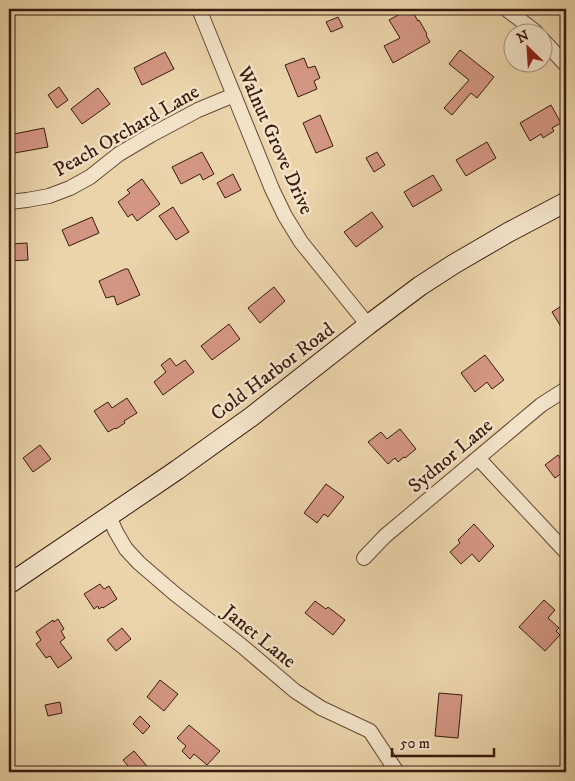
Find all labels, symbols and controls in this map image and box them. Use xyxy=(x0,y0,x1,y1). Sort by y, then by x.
north arrow xyxy=(502,22,552,72)
text: N xyxy=(514,26,532,48)
street label: Walnut Grove Drive xyxy=(230,62,318,218)
street label: Peach Orchard Lane xyxy=(50,80,204,183)
street label: Cold Harbor Road xyxy=(206,318,340,427)
street label: Sydnor Lane xyxy=(403,413,498,499)
street label: Janet Lane xyxy=(216,599,301,674)
scale bar xyxy=(392,726,495,758)
text: 50 m xyxy=(400,734,430,753)

